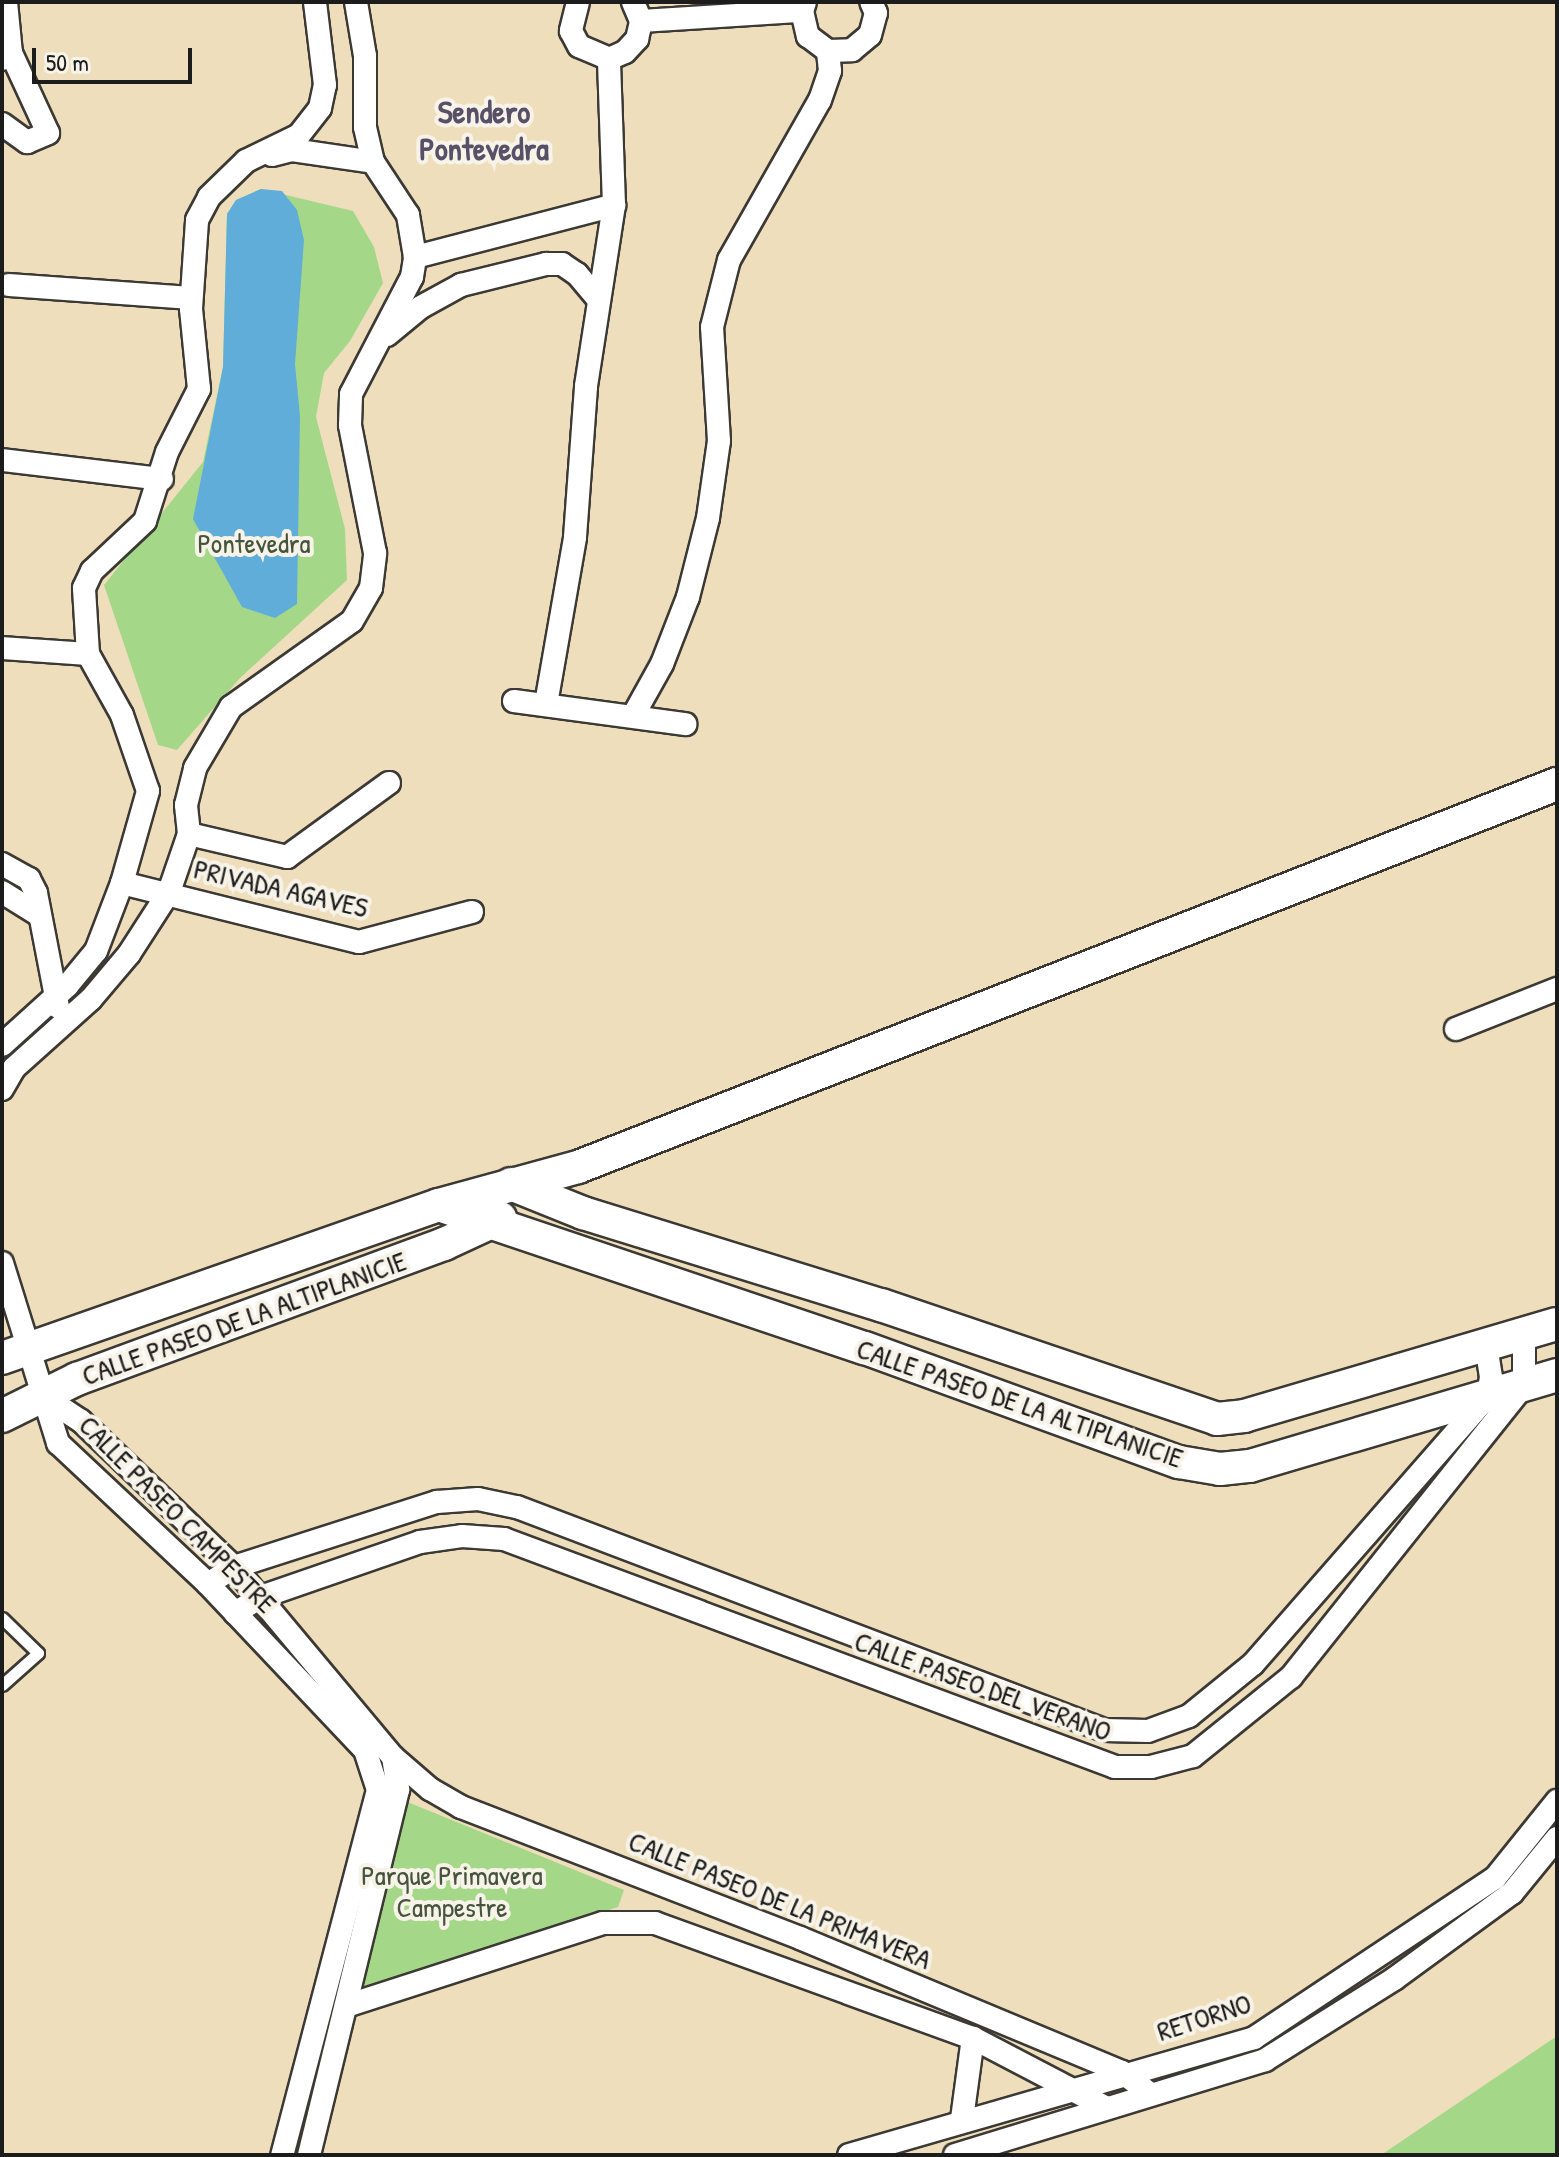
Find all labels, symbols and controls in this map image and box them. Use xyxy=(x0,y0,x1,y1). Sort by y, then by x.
scale bar xyxy=(36,32,196,82)
text: 50 m xyxy=(46,46,89,78)
district label: Sendero Pontevedra xyxy=(419,94,549,169)
park label: Pontevedra xyxy=(197,526,311,560)
street label: PRIVADA AGAVES xyxy=(191,852,371,924)
street label: CALLE PASEO DE LA ALTIPLANICIE xyxy=(77,1244,411,1392)
street label: CALLE PASEO DE LA ALTIPLANICIE xyxy=(852,1331,1188,1475)
street label: CALLE PASEO CAMPESTRE xyxy=(72,1408,284,1620)
street label: CALLE PASEO DEL VERANO xyxy=(850,1624,1116,1748)
street label: CALLE PASEO DE LA PRIMAVERA xyxy=(624,1824,936,1976)
park label: Parque Primavera Campestre xyxy=(361,1858,543,1924)
street label: RETORNO xyxy=(1153,1986,1255,2048)

